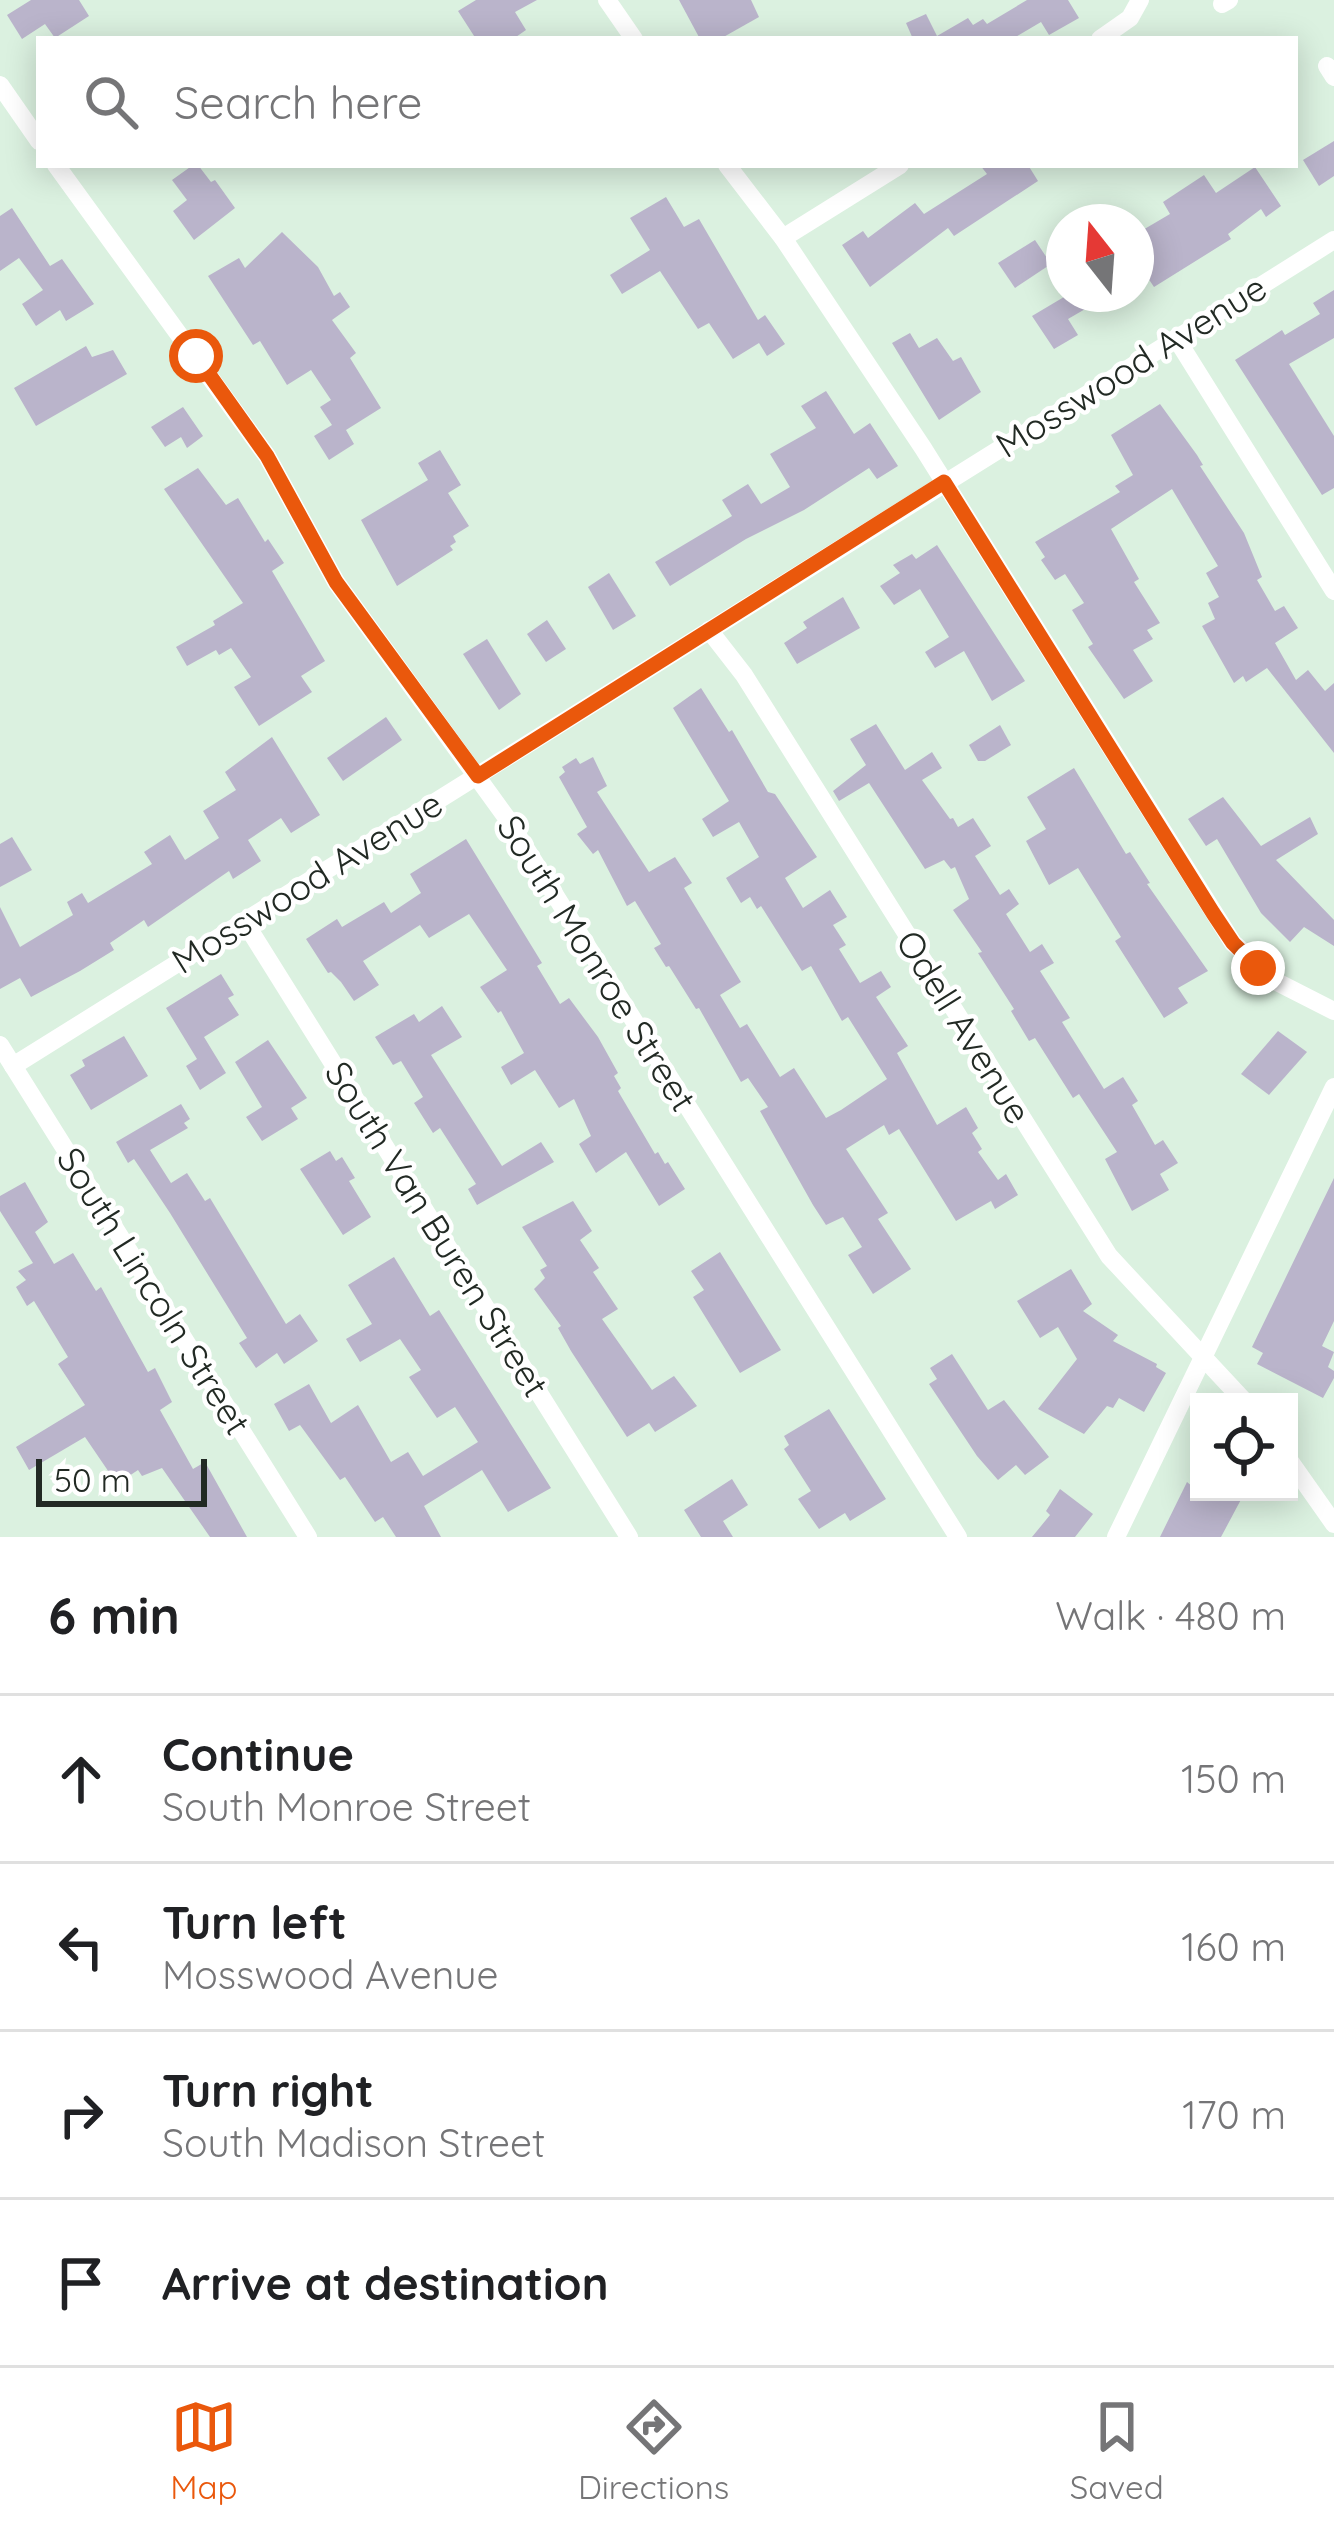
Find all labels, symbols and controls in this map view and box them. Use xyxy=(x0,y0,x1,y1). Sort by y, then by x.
search box xyxy=(36,36,1298,168)
icon: search xyxy=(78,69,144,135)
text: Search here xyxy=(174,74,422,130)
north arrow xyxy=(1046,204,1154,312)
street label: Mosswood Avenue xyxy=(987,264,1274,467)
route start xyxy=(169,329,223,383)
street label: Mosswood Avenue xyxy=(163,780,450,983)
street label: South Monroe Street xyxy=(488,806,707,1119)
street label: Odell Avenue xyxy=(887,922,1042,1132)
route end xyxy=(1231,941,1285,995)
street label: South Van Buren Street xyxy=(316,1053,559,1405)
street label: South Lincoln Street xyxy=(48,1139,261,1443)
map controls xyxy=(1190,1393,1298,1501)
button: locate xyxy=(1190,1393,1298,1501)
scale bar xyxy=(36,1453,207,1506)
text: 50 m xyxy=(54,1459,131,1500)
text: 6 min xyxy=(48,1583,180,1647)
text: Walk · 480 m xyxy=(1055,1591,1286,1640)
text: Continue xyxy=(162,1726,354,1782)
icon: ahead xyxy=(48,1746,114,1812)
text: 150 m xyxy=(1181,1754,1286,1803)
text: South Monroe Street xyxy=(162,1782,531,1831)
text: Turn left xyxy=(162,1894,347,1950)
icon: left xyxy=(48,1914,114,1980)
text: 160 m xyxy=(1181,1922,1286,1971)
text: Mosswood Avenue xyxy=(162,1950,499,1999)
text: Turn right xyxy=(162,2062,374,2118)
icon: right xyxy=(48,2082,114,2148)
text: 170 m xyxy=(1182,2090,1286,2139)
text: South Madison Street xyxy=(162,2118,545,2167)
icon: arrive xyxy=(48,2250,114,2316)
text: Arrive at destination xyxy=(162,2255,608,2311)
tab: Map xyxy=(170,2394,238,2507)
tab: Directions xyxy=(578,2394,729,2507)
tab: Saved xyxy=(1070,2394,1164,2507)

